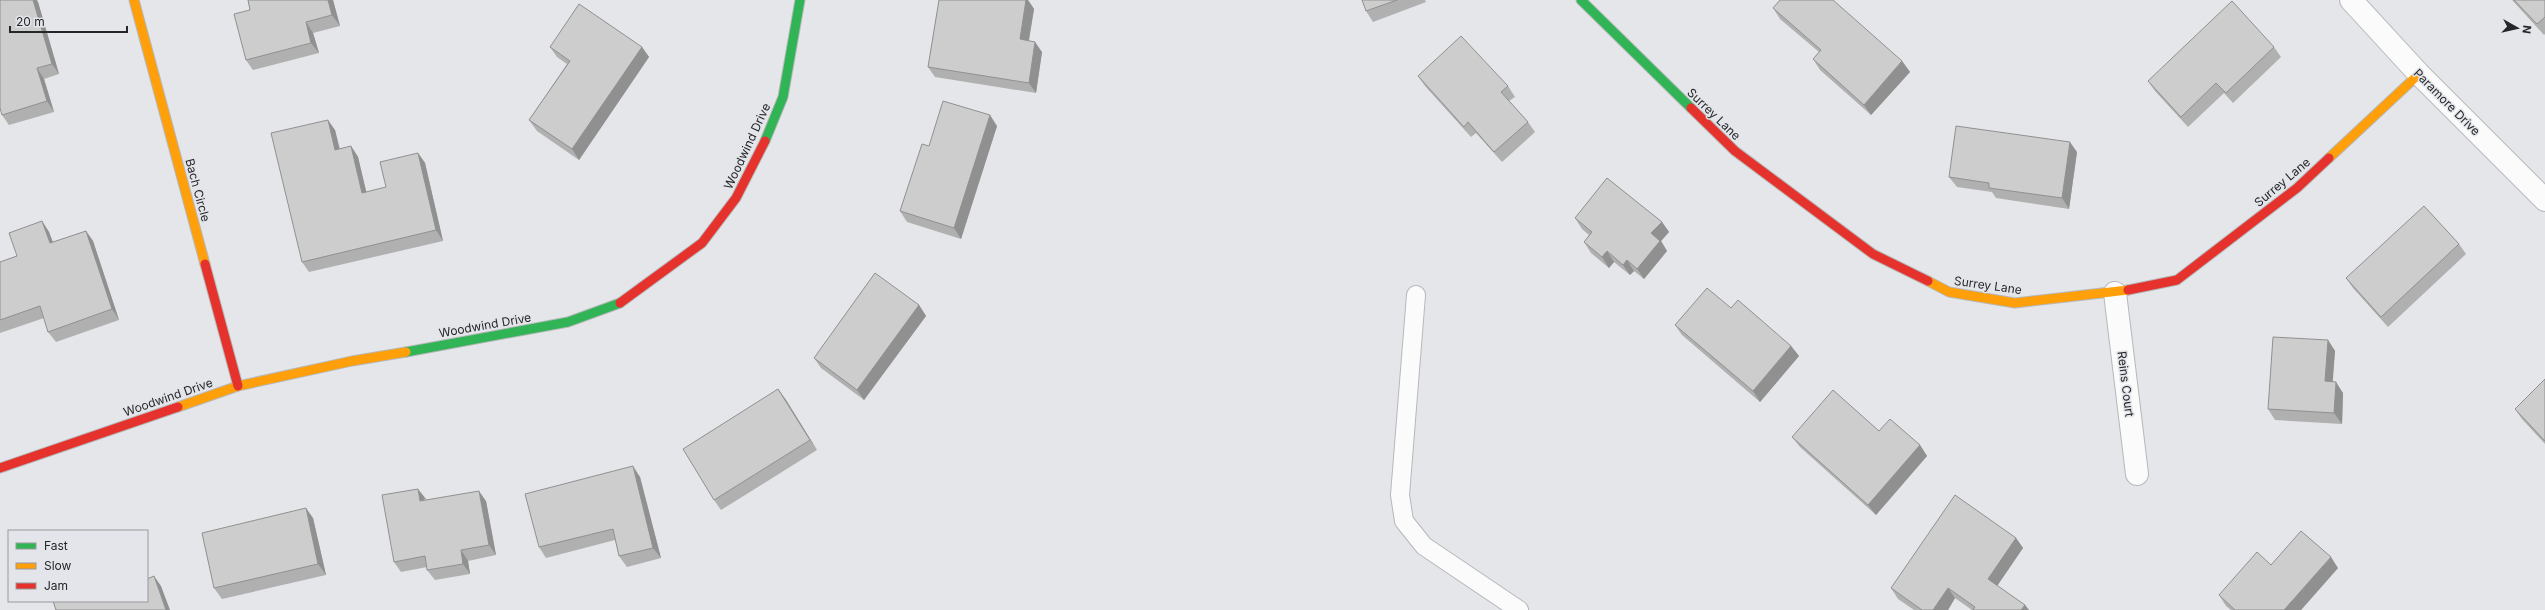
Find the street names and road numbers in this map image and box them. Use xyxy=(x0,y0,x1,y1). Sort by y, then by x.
street label: Paramore Drive xyxy=(2411,66,2483,138)
street label: Surrey Lane xyxy=(1684,85,1744,143)
street label: Woodwind Drive xyxy=(720,101,774,191)
street label: Surrey Lane xyxy=(2251,154,2313,210)
street label: Bach Circle xyxy=(182,157,214,223)
street label: Surrey Lane xyxy=(1953,273,2023,297)
street label: Woodwind Drive xyxy=(438,310,532,340)
street label: Reins Court xyxy=(2115,350,2137,418)
street label: Woodwind Drive xyxy=(121,375,215,419)

